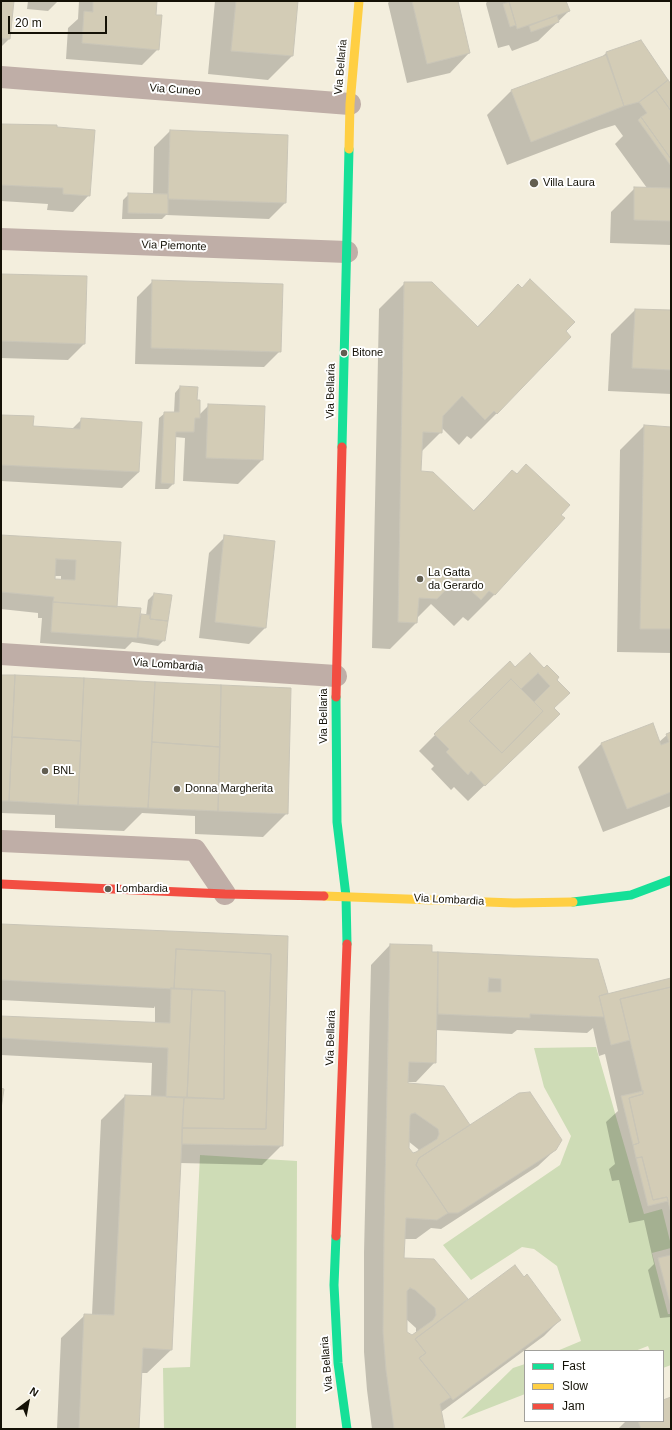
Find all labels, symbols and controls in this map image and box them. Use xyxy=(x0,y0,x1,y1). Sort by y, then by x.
scale bar xyxy=(10,8,109,34)
text: 20 m xyxy=(15,16,42,30)
street label: Via Bellaria xyxy=(332,39,350,95)
street label: Via Cuneo xyxy=(149,82,201,98)
place label: Villa Laura xyxy=(543,176,595,190)
marker: Villa Laura xyxy=(528,177,540,189)
street label: Via Piemonte xyxy=(141,238,207,254)
place label: Bitone xyxy=(352,346,383,360)
marker: Bitone xyxy=(339,348,349,358)
street label: Via Bellaria xyxy=(324,363,338,419)
place label: La Gatta da Gerardo xyxy=(428,566,484,592)
marker: La Gatta da Gerardo xyxy=(415,574,425,584)
street label: Via Lombardia xyxy=(132,656,204,674)
street label: Via Bellaria xyxy=(317,688,331,744)
place label: BNL xyxy=(53,764,74,778)
marker: BNL xyxy=(40,766,50,776)
place label: Donna Margherita xyxy=(185,782,273,796)
marker: Donna Margherita xyxy=(172,784,182,794)
place label: Lombardia xyxy=(116,882,168,896)
marker: Lombardia xyxy=(103,884,113,894)
street label: Via Lombardia xyxy=(413,892,485,908)
street label: Via Bellaria xyxy=(323,1010,339,1066)
street label: Via Bellaria xyxy=(318,1336,336,1392)
legend xyxy=(524,1350,664,1422)
text: Fast xyxy=(562,1359,585,1373)
text: Slow xyxy=(562,1379,588,1393)
north arrow xyxy=(8,1382,48,1422)
text: N xyxy=(28,1385,41,1399)
text: Jam xyxy=(562,1399,585,1413)

